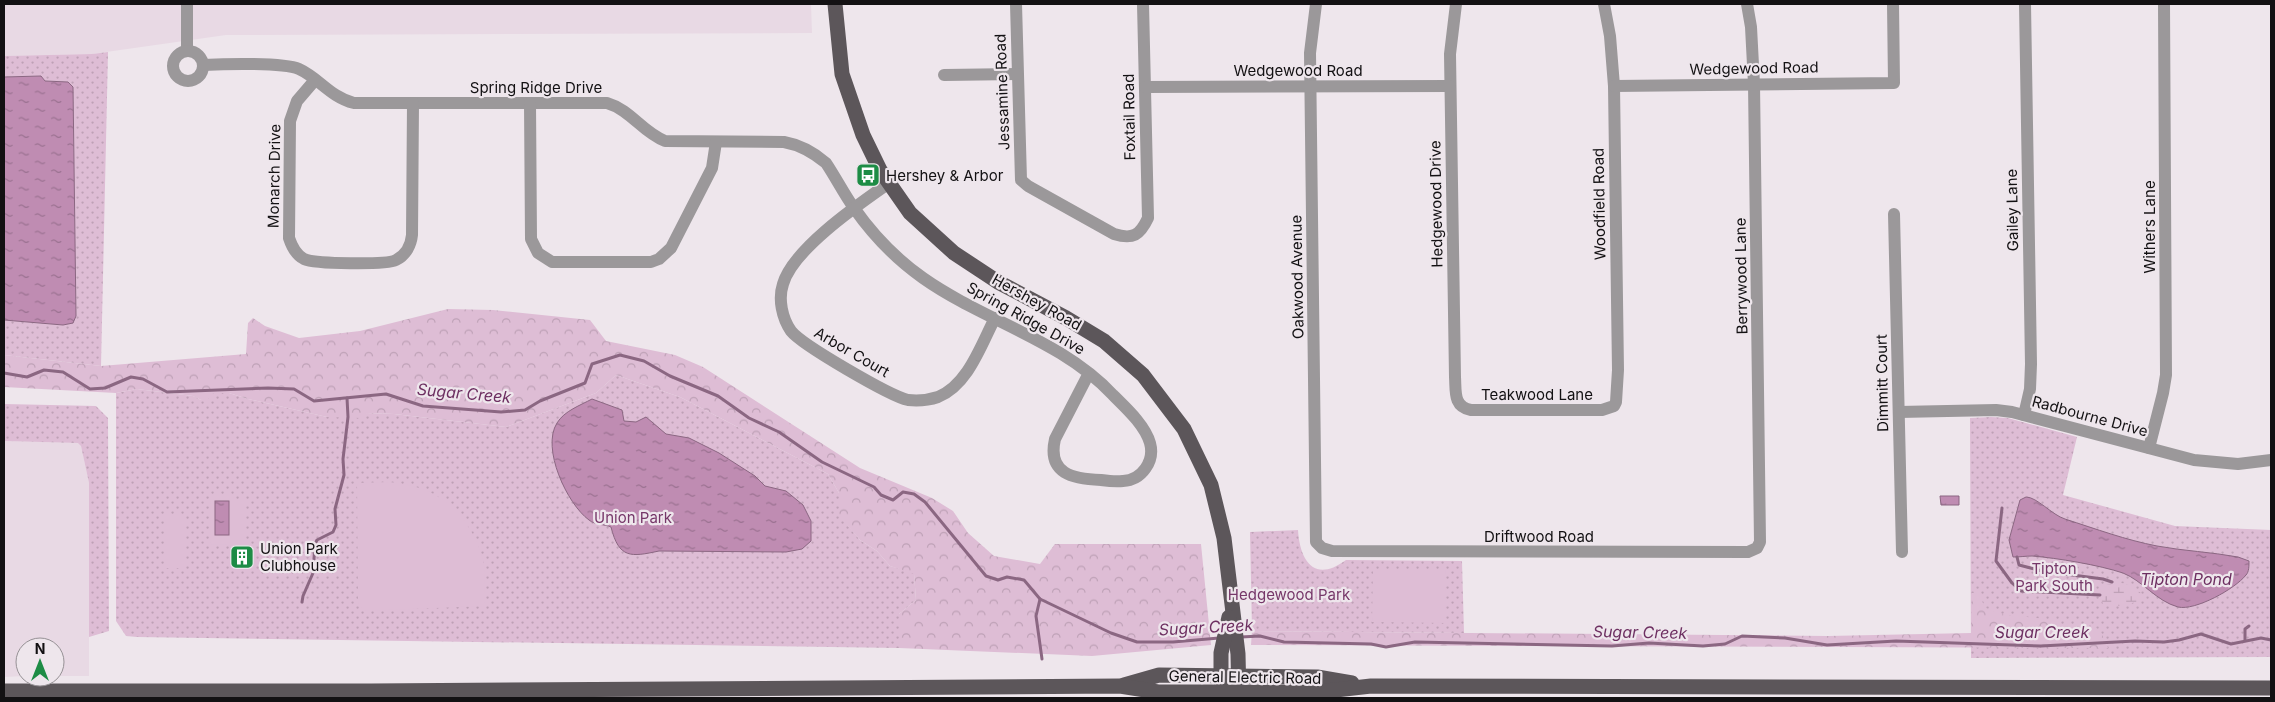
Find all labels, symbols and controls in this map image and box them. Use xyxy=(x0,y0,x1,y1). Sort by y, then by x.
street label: Jessamine Road xyxy=(990,34,1014,150)
street label: Wedgewood Road xyxy=(1689,57,1819,79)
street label: Wedgewood Road xyxy=(1233,61,1363,80)
street label: Foxtail Road xyxy=(1119,74,1139,160)
street label: Spring Ridge Drive xyxy=(470,78,602,97)
street label: Monarch Drive xyxy=(264,124,284,228)
street label: Hedgewood Drive xyxy=(1425,140,1447,268)
street label: Woodfield Road xyxy=(1589,148,1609,260)
bus stop icon: Hershey & Arbor xyxy=(855,162,881,188)
place label: Hershey & Arbor xyxy=(886,166,1004,185)
street label: Gailey Lane xyxy=(2002,169,2022,251)
street label: Withers Lane xyxy=(2140,180,2159,274)
street label: Oakwood Avenue xyxy=(1286,215,1308,339)
street label: Berrywood Lane xyxy=(1730,218,1752,334)
street label: Hershey Road xyxy=(989,270,1085,334)
street label: Spring Ridge Drive xyxy=(963,278,1089,358)
street label: Arbor Court xyxy=(811,323,893,381)
street label: Dimmitt Court xyxy=(1872,334,1892,432)
water label: Sugar Creek xyxy=(416,379,512,407)
street label: Teakwood Lane xyxy=(1481,385,1593,404)
street label: Radbourne Drive xyxy=(2030,391,2150,441)
park label: Union Park xyxy=(594,508,673,527)
street label: Driftwood Road xyxy=(1484,527,1594,546)
place label: Union Park Clubhouse xyxy=(260,539,339,575)
building icon: Union Park Clubhouse xyxy=(229,544,255,570)
park label: Tipton Park South xyxy=(2015,559,2093,595)
water label: Tipton Pond xyxy=(2140,569,2232,589)
park label: Hedgewood Park xyxy=(1228,585,1351,604)
water label: Sugar Creek xyxy=(1158,615,1254,639)
water label: Sugar Creek xyxy=(1593,621,1688,643)
water label: Sugar Creek xyxy=(1995,622,2089,642)
north arrow xyxy=(15,637,65,687)
text: N xyxy=(35,640,45,657)
street label: General Electric Road xyxy=(1168,666,1322,688)

